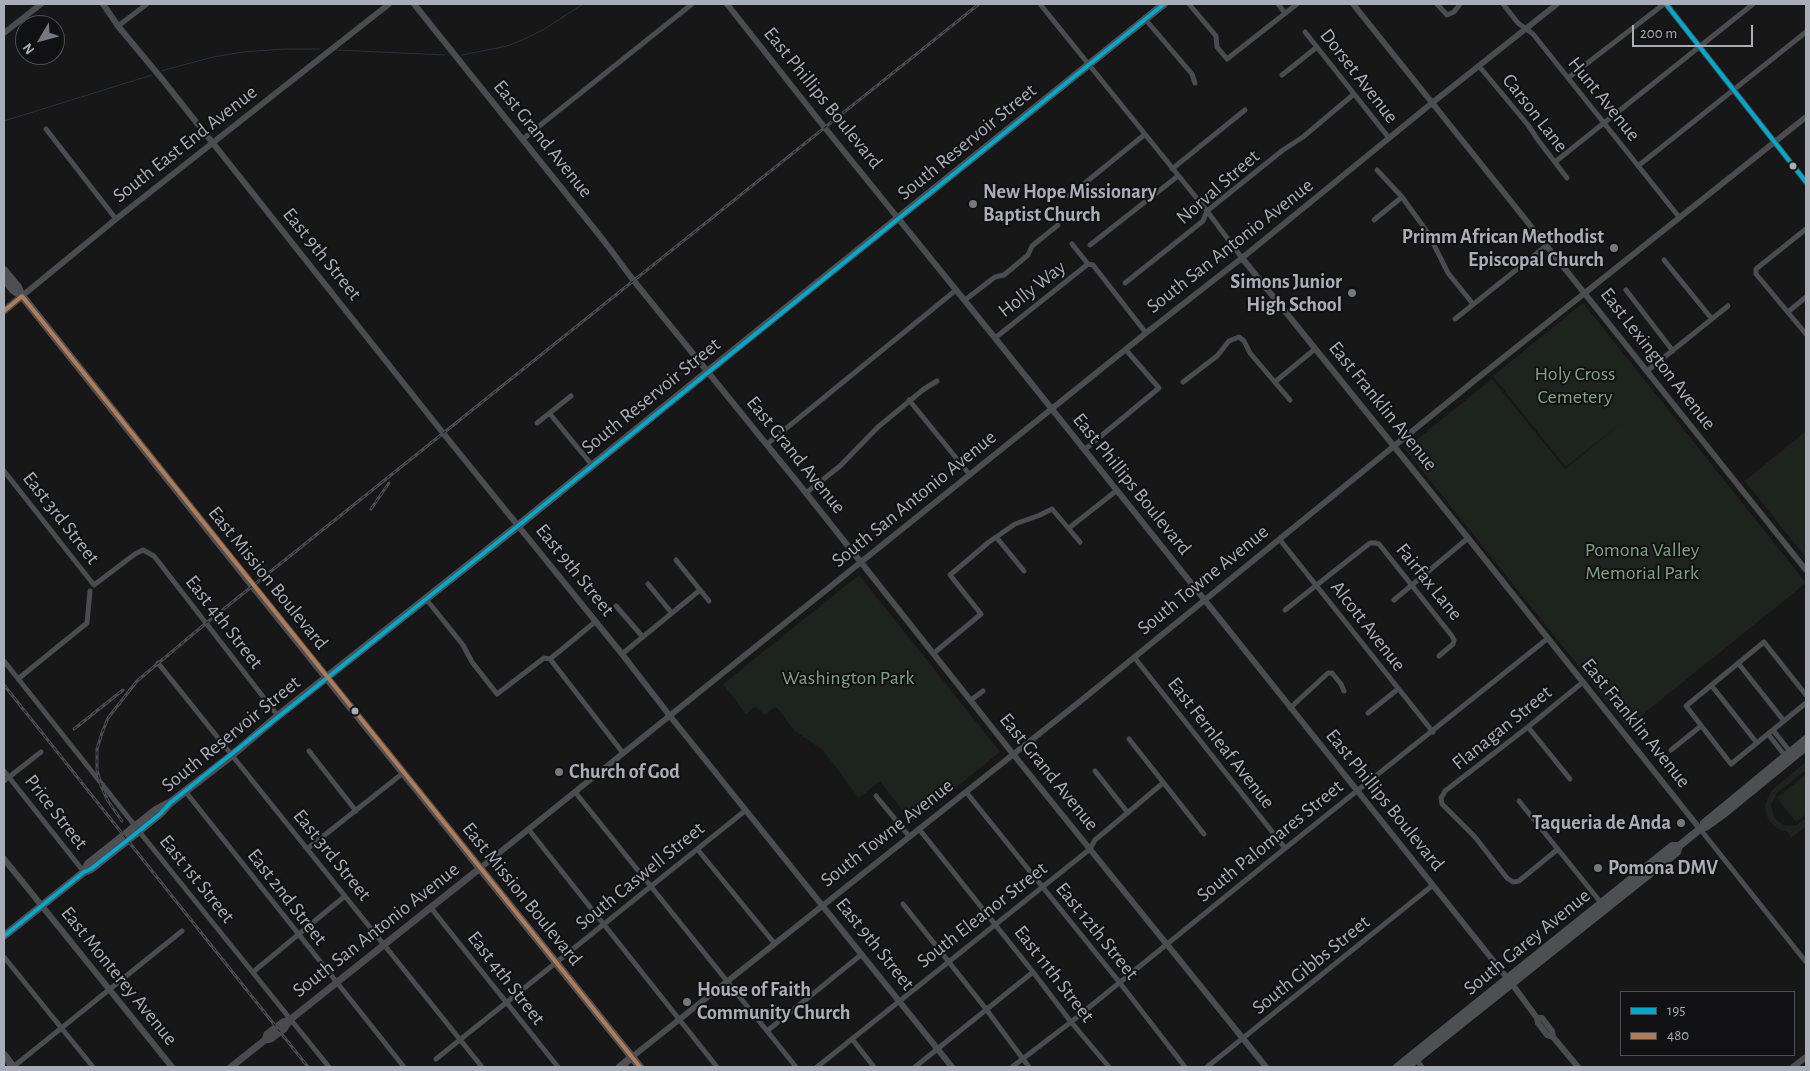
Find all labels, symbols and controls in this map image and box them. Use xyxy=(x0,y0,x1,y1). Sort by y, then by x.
north arrow xyxy=(15,15,65,65)
scale bar xyxy=(1635,15,1756,47)
street label: East Phillips Boulevard xyxy=(758,22,888,174)
street label: Dorset Avenue xyxy=(1315,24,1403,128)
text: 200 m xyxy=(1640,26,1677,41)
text: N xyxy=(20,40,37,57)
street label: Hunt Avenue xyxy=(1563,52,1645,146)
street label: Carson Lane xyxy=(1497,69,1573,157)
street label: East Grand Avenue xyxy=(488,75,598,203)
street label: South Reservoir Street xyxy=(893,79,1041,205)
street label: South East End Avenue xyxy=(108,80,262,208)
street label: Norval Street xyxy=(1172,144,1264,230)
unlabelled marker xyxy=(1788,161,1798,171)
street label: South San Antonio Avenue xyxy=(1142,173,1318,319)
place label: New Hope Missionary Baptist Church xyxy=(983,180,1157,227)
marker: New Hope Missionary Baptist Church xyxy=(967,198,979,210)
street label: East 9th Street xyxy=(277,203,367,305)
place label: Primm African Methodist Episcopal Church xyxy=(1402,225,1604,272)
marker: Primm African Methodist Episcopal Church xyxy=(1608,242,1620,254)
street label: Holly Way xyxy=(993,255,1071,323)
place label: Simons Junior High School xyxy=(1230,270,1342,317)
street label: East Lexington Avenue xyxy=(1595,283,1721,435)
marker: Simons Junior High School xyxy=(1346,287,1358,299)
street label: South Reservoir Street xyxy=(577,333,725,459)
street label: East Franklin Avenue xyxy=(1323,336,1443,476)
park label: Holy Cross Cemetery xyxy=(1535,362,1615,409)
street label: East Grand Avenue xyxy=(741,391,851,519)
street label: East Phillips Boulevard xyxy=(1067,408,1197,560)
street label: South San Antonio Avenue xyxy=(827,425,1001,573)
street label: East 3rd Street xyxy=(17,467,105,569)
street label: East Mission Boulevard xyxy=(203,501,333,655)
street label: East 9th Street xyxy=(530,519,620,621)
street label: South Towne Avenue xyxy=(1133,520,1273,640)
street label: Fairfax Lane xyxy=(1391,538,1467,626)
park label: Pomona Valley Memorial Park xyxy=(1585,538,1699,585)
street label: East 4th Street xyxy=(180,570,268,674)
street label: Alcott Avenue xyxy=(1325,576,1411,676)
street label: East Franklin Avenue xyxy=(1576,653,1696,793)
park label: Washington Park xyxy=(782,666,914,690)
street label: South Reservoir Street xyxy=(157,671,305,797)
street label: East Fernleaf Avenue xyxy=(1162,672,1280,814)
street label: Flanagan Street xyxy=(1447,680,1557,776)
unlabelled marker xyxy=(350,706,360,716)
street label: East Grand Avenue xyxy=(994,708,1104,836)
street label: East Phillips Boulevard xyxy=(1320,724,1450,876)
place label: Church of God xyxy=(569,760,680,784)
marker: Church of God xyxy=(553,766,565,778)
street label: Price Street xyxy=(19,770,93,854)
street label: South Towne Avenue xyxy=(816,774,958,892)
street label: South Palomares Street xyxy=(1192,775,1348,907)
street label: East 3rd Street xyxy=(288,804,376,906)
place label: Taqueria de Anda xyxy=(1532,811,1671,835)
street label: East Mission Boulevard xyxy=(457,817,587,971)
street label: South Caswell Street xyxy=(571,817,709,935)
marker: Taqueria de Anda xyxy=(1675,817,1687,829)
street label: East 1st Street xyxy=(154,830,240,928)
street label: East 2nd Street xyxy=(242,844,332,950)
place label: Pomona DMV xyxy=(1608,856,1718,880)
street label: South San Antonio Avenue xyxy=(288,857,464,1003)
street label: South Eleanor Street xyxy=(912,857,1052,973)
marker: Pomona DMV xyxy=(1592,862,1604,874)
street label: East 12th Street xyxy=(1050,877,1144,985)
street label: South Garey Avenue xyxy=(1459,884,1595,1000)
street label: East 9th Street xyxy=(830,893,920,995)
street label: East Monterey Avenue xyxy=(56,902,182,1050)
street label: South Gibbs Street xyxy=(1247,910,1375,1020)
street label: East 11th Street xyxy=(1009,921,1099,1027)
street label: East 4th Street xyxy=(462,926,550,1030)
place label: House of Faith Community Church xyxy=(697,978,850,1025)
legend xyxy=(1620,991,1795,1056)
marker: House of Faith Community Church xyxy=(681,996,693,1008)
text: 195 xyxy=(1667,1003,1685,1018)
text: 480 xyxy=(1667,1028,1689,1043)

